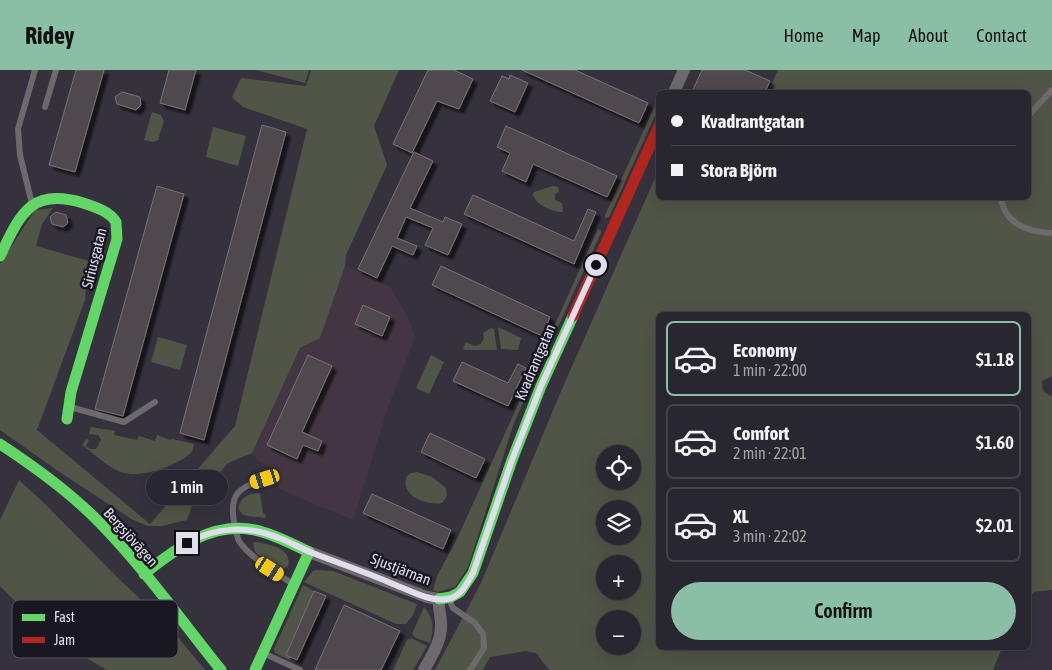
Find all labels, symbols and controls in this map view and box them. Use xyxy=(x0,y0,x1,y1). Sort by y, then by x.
text: Ridey xyxy=(25,22,74,49)
text: Home xyxy=(784,25,824,46)
text: Map xyxy=(852,25,881,46)
text: About xyxy=(909,25,948,46)
text: Contact xyxy=(976,25,1027,46)
text: Kvadrantgatan xyxy=(701,110,804,132)
text: Stora Björn xyxy=(701,159,777,181)
street label: Siriusgatan xyxy=(78,226,110,290)
route start xyxy=(585,254,607,276)
street label: Kvadrantgatan xyxy=(511,321,559,403)
icon: car xyxy=(673,336,718,381)
text: Economy xyxy=(733,339,797,361)
text: $1.18 xyxy=(976,348,1014,370)
text: 1 min · 22:00 xyxy=(733,361,807,379)
icon: car xyxy=(673,419,718,464)
text: Comfort xyxy=(733,422,789,444)
text: $1.60 xyxy=(976,431,1014,453)
text: 2 min · 22:01 xyxy=(733,444,807,462)
map controls xyxy=(596,445,641,655)
button: locate xyxy=(596,445,641,490)
car xyxy=(248,467,281,491)
callout: 1 min xyxy=(146,470,228,506)
text: 1 min xyxy=(171,478,203,496)
button: layers xyxy=(596,500,641,545)
icon: car xyxy=(673,502,718,547)
street label: Bergsjövägen xyxy=(100,504,162,570)
text: XL xyxy=(733,505,749,527)
text: $2.01 xyxy=(976,514,1014,536)
text: 3 min · 22:02 xyxy=(733,527,807,545)
route end xyxy=(176,532,198,554)
street label: Sjustjärnan xyxy=(369,550,433,588)
car xyxy=(253,555,286,583)
button: + xyxy=(596,555,641,600)
button: Confirm xyxy=(671,582,1016,640)
legend xyxy=(12,600,178,658)
text: Fast xyxy=(54,609,75,625)
button: − xyxy=(596,610,641,655)
text: Jam xyxy=(54,632,75,648)

